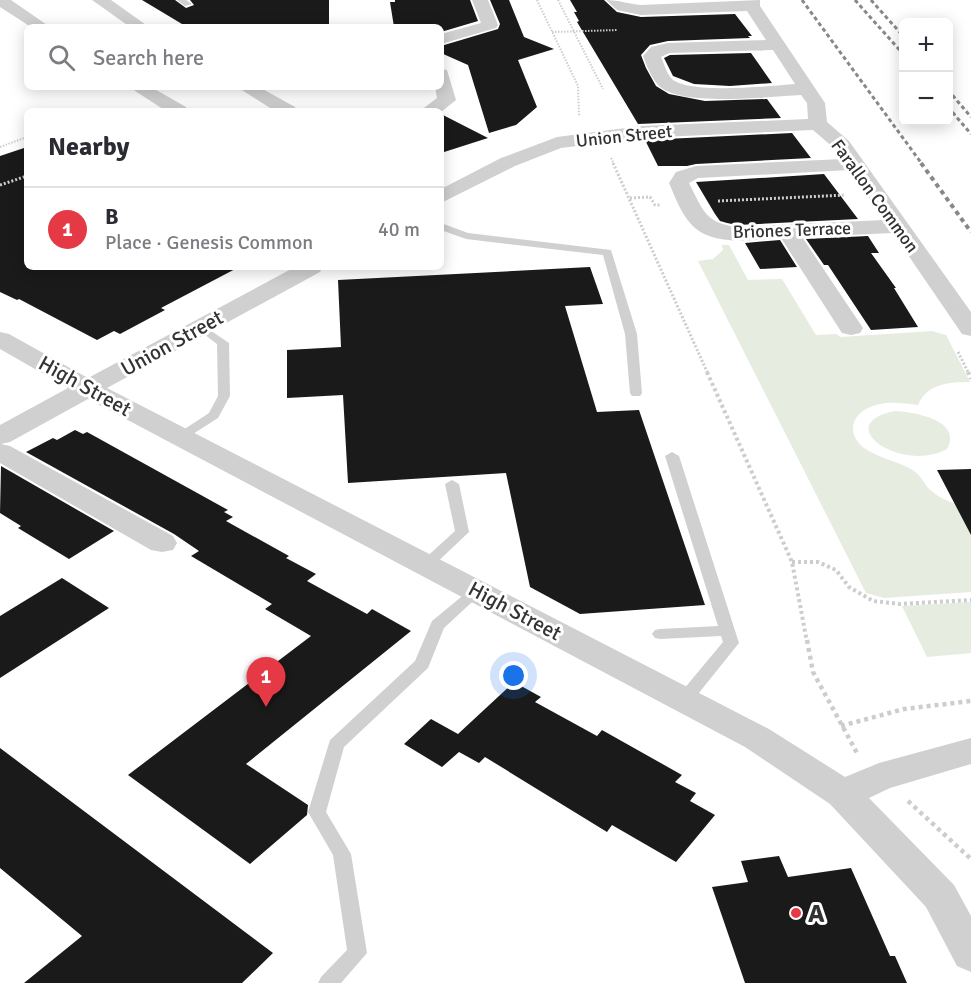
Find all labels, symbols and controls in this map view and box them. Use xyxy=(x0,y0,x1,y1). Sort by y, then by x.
map controls xyxy=(899,18,953,126)
button: + xyxy=(899,18,953,72)
search box xyxy=(24,24,444,90)
icon: search xyxy=(45,41,78,74)
text: Search here xyxy=(93,44,204,71)
button: − xyxy=(899,72,953,126)
street label: Union Street xyxy=(575,120,673,152)
text: Nearby xyxy=(48,131,129,163)
street label: Farallon Common xyxy=(826,135,924,257)
text: B xyxy=(105,203,119,230)
text: 1 xyxy=(62,217,73,242)
text: 40 m xyxy=(378,217,420,242)
street label: Briones Terrace xyxy=(732,217,852,243)
text: Place · Genesis Common xyxy=(105,230,313,255)
street label: Union Street xyxy=(116,304,228,382)
street label: High Street xyxy=(34,350,136,422)
street label: High Street xyxy=(464,576,566,646)
pin: 1 xyxy=(246,658,286,707)
your location xyxy=(499,661,528,690)
place label: A xyxy=(808,898,825,930)
marker: A xyxy=(789,906,803,920)

